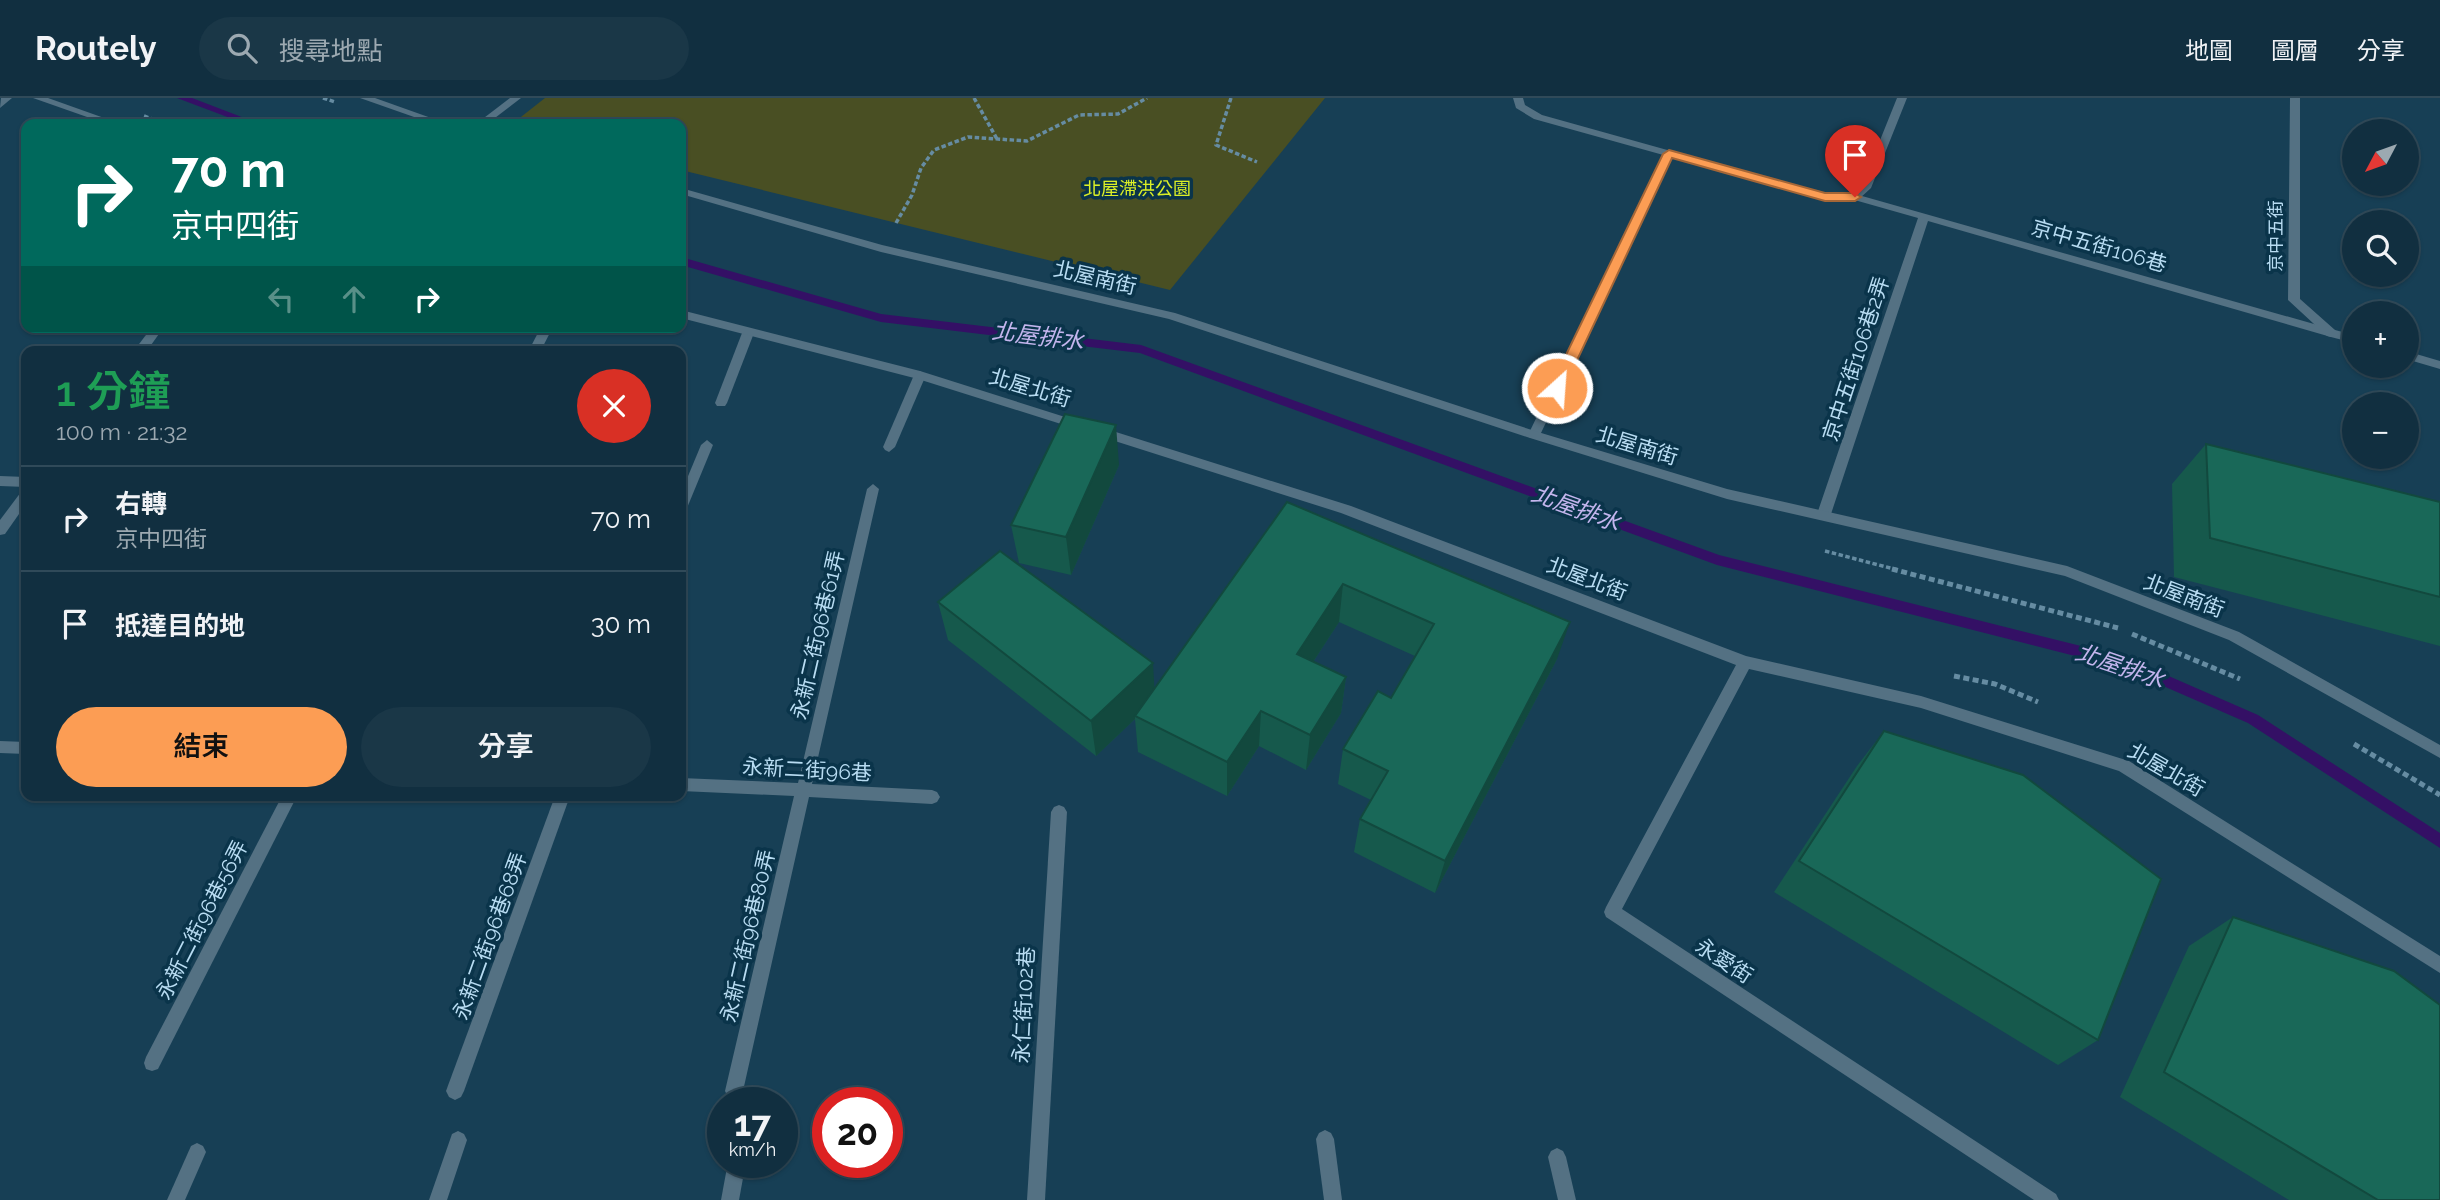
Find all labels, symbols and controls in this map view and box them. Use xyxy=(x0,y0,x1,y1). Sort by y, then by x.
search box xyxy=(199,17,689,80)
text: Routely xyxy=(35,29,157,68)
icon: search xyxy=(223,29,261,67)
text: 搜尋地點 xyxy=(279,36,383,66)
text: 地圖 xyxy=(2185,36,2233,65)
text: 圖層 xyxy=(2271,36,2319,65)
text: 分享 xyxy=(2357,36,2405,65)
north arrow xyxy=(2342,119,2418,196)
map controls xyxy=(2342,119,2419,469)
pin xyxy=(1825,125,1885,197)
icon: arrive xyxy=(1836,136,1874,174)
text: 70 m xyxy=(171,141,286,198)
icon: right xyxy=(56,147,147,238)
park label: 北屋滯洪公園 xyxy=(1083,178,1191,199)
street label: 京中五街 xyxy=(2265,200,2286,272)
text: 京中四街 xyxy=(171,207,299,244)
button: search xyxy=(2342,210,2419,287)
street label: 京中五街106巷 xyxy=(2029,214,2170,277)
street label: 北屋南街 xyxy=(1051,256,1139,299)
street label: 京中五街106巷2弄 xyxy=(1817,273,1894,444)
icon: left xyxy=(262,280,300,318)
icon: ahead xyxy=(335,280,373,318)
icon: right xyxy=(408,280,446,318)
button: + xyxy=(2342,301,2419,378)
water label: 北屋排水 xyxy=(991,316,1086,355)
position arrow xyxy=(1520,351,1594,425)
street label: 北屋北街 xyxy=(986,363,1074,412)
text: 1 分鐘 xyxy=(56,367,170,416)
button: close xyxy=(577,369,651,443)
button: − xyxy=(2342,392,2419,469)
text: 100 m · 21:32 xyxy=(56,418,188,445)
street label: 北屋南街 xyxy=(1593,421,1681,470)
water label: 北屋排水 xyxy=(1528,479,1625,536)
text: 右轉 xyxy=(115,489,167,519)
icon: right xyxy=(56,500,94,538)
text: 70 m xyxy=(591,504,651,534)
text: 京中四街 xyxy=(115,525,207,552)
street label: 永新二街96巷61弄 xyxy=(786,548,849,722)
street label: 北屋北街 xyxy=(1543,552,1631,605)
street label: 北屋南街 xyxy=(2140,569,2228,622)
icon: arrive xyxy=(56,605,94,643)
text: 30 m xyxy=(591,609,651,639)
text: 抵達目的地 xyxy=(115,611,245,641)
water label: 北屋排水 xyxy=(2072,638,2169,694)
button: 結束 xyxy=(56,707,347,787)
button: 分享 xyxy=(361,707,651,787)
street label: 北屋北街 xyxy=(2124,738,2209,801)
street label: 永新二街96巷 xyxy=(741,754,873,785)
street label: 永新二街96巷56弄 xyxy=(151,836,252,1003)
street label: 永新二街96巷80弄 xyxy=(716,847,780,1025)
street label: 永新二街96巷68弄 xyxy=(448,849,531,1023)
street label: 永愛街 xyxy=(1691,933,1757,988)
street label: 永仁街102巷 xyxy=(1008,946,1039,1064)
speed limit sign: 20 xyxy=(812,1087,903,1178)
text: 17 xyxy=(734,1103,771,1144)
text: km/h xyxy=(729,1139,776,1160)

